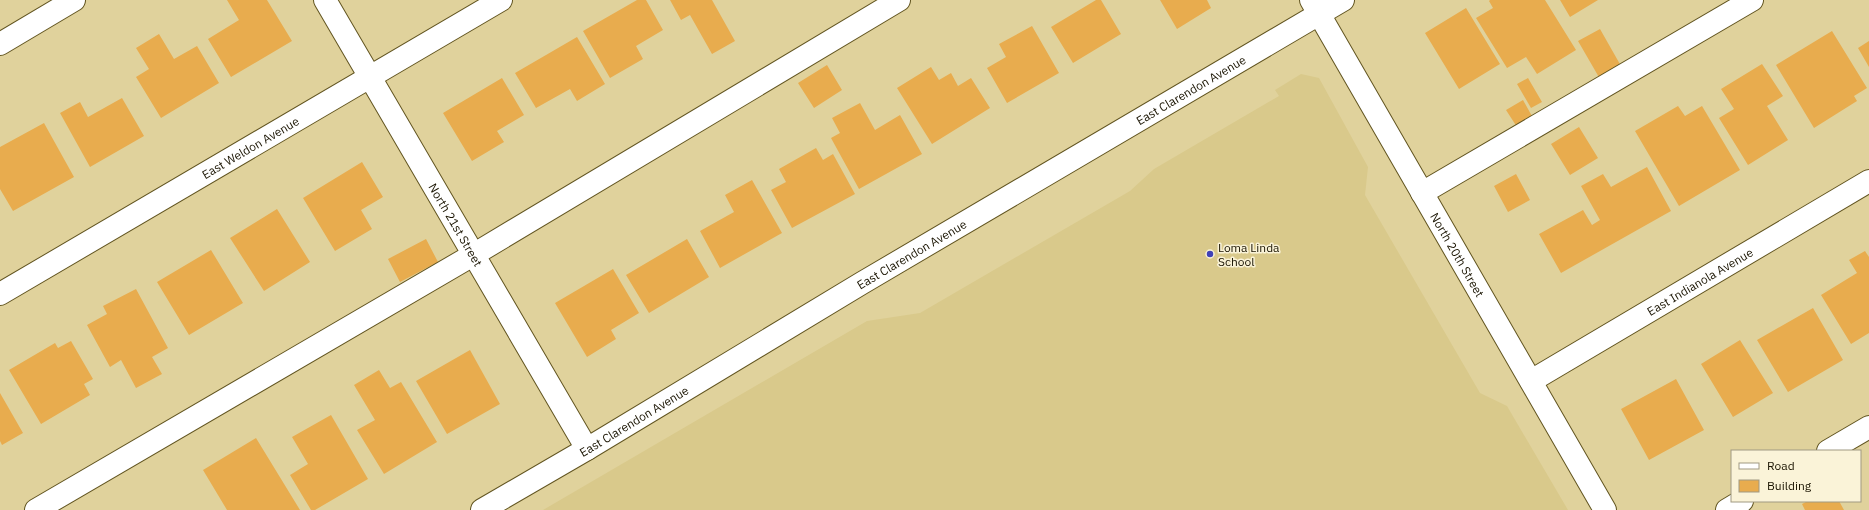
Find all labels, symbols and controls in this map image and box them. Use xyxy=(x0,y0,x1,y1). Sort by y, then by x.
street label: East Clarendon Avenue xyxy=(1133,51,1249,128)
street label: East Weldon Avenue xyxy=(199,113,302,182)
street label: North 21st Street xyxy=(426,180,486,269)
street label: North 20th Street xyxy=(1428,210,1488,300)
street label: East Clarendon Avenue xyxy=(854,216,969,292)
place label: Loma Linda School xyxy=(1218,240,1280,269)
street label: East Indianola Avenue xyxy=(1644,244,1756,318)
marker: Loma Linda School xyxy=(1205,249,1215,259)
street label: East Clarendon Avenue xyxy=(577,382,691,459)
legend xyxy=(1731,450,1861,502)
text: Road xyxy=(1767,458,1795,473)
text: Building xyxy=(1767,478,1812,493)

